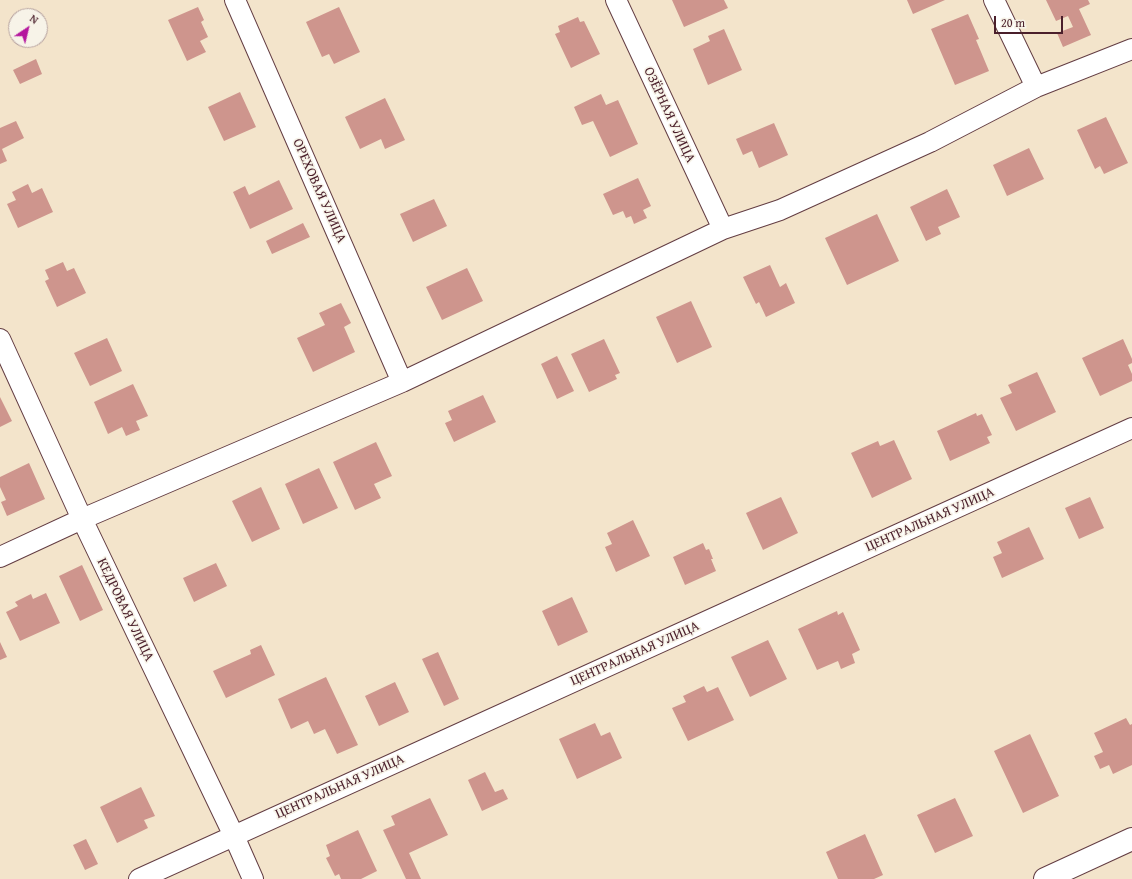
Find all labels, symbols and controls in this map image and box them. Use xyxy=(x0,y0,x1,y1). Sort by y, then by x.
north arrow xyxy=(8,8,48,48)
scale bar xyxy=(996,8,1065,34)
text: N xyxy=(27,10,42,28)
text: 20 m xyxy=(1001,14,1025,31)
street label: ОЗЁРНАЯ УЛИЦА xyxy=(639,64,699,166)
street label: ОРЕХОВАЯ УЛИЦА xyxy=(288,136,350,246)
street label: ЦЕНТРАЛЬНАЯ УЛИЦА xyxy=(863,484,997,556)
street label: КЕДРОВАЯ УЛИЦА xyxy=(93,556,157,664)
street label: ЦЕНТРАЛЬНАЯ УЛИЦА xyxy=(568,618,702,690)
street label: ЦЕНТРАЛЬНАЯ УЛИЦА xyxy=(273,751,407,823)

